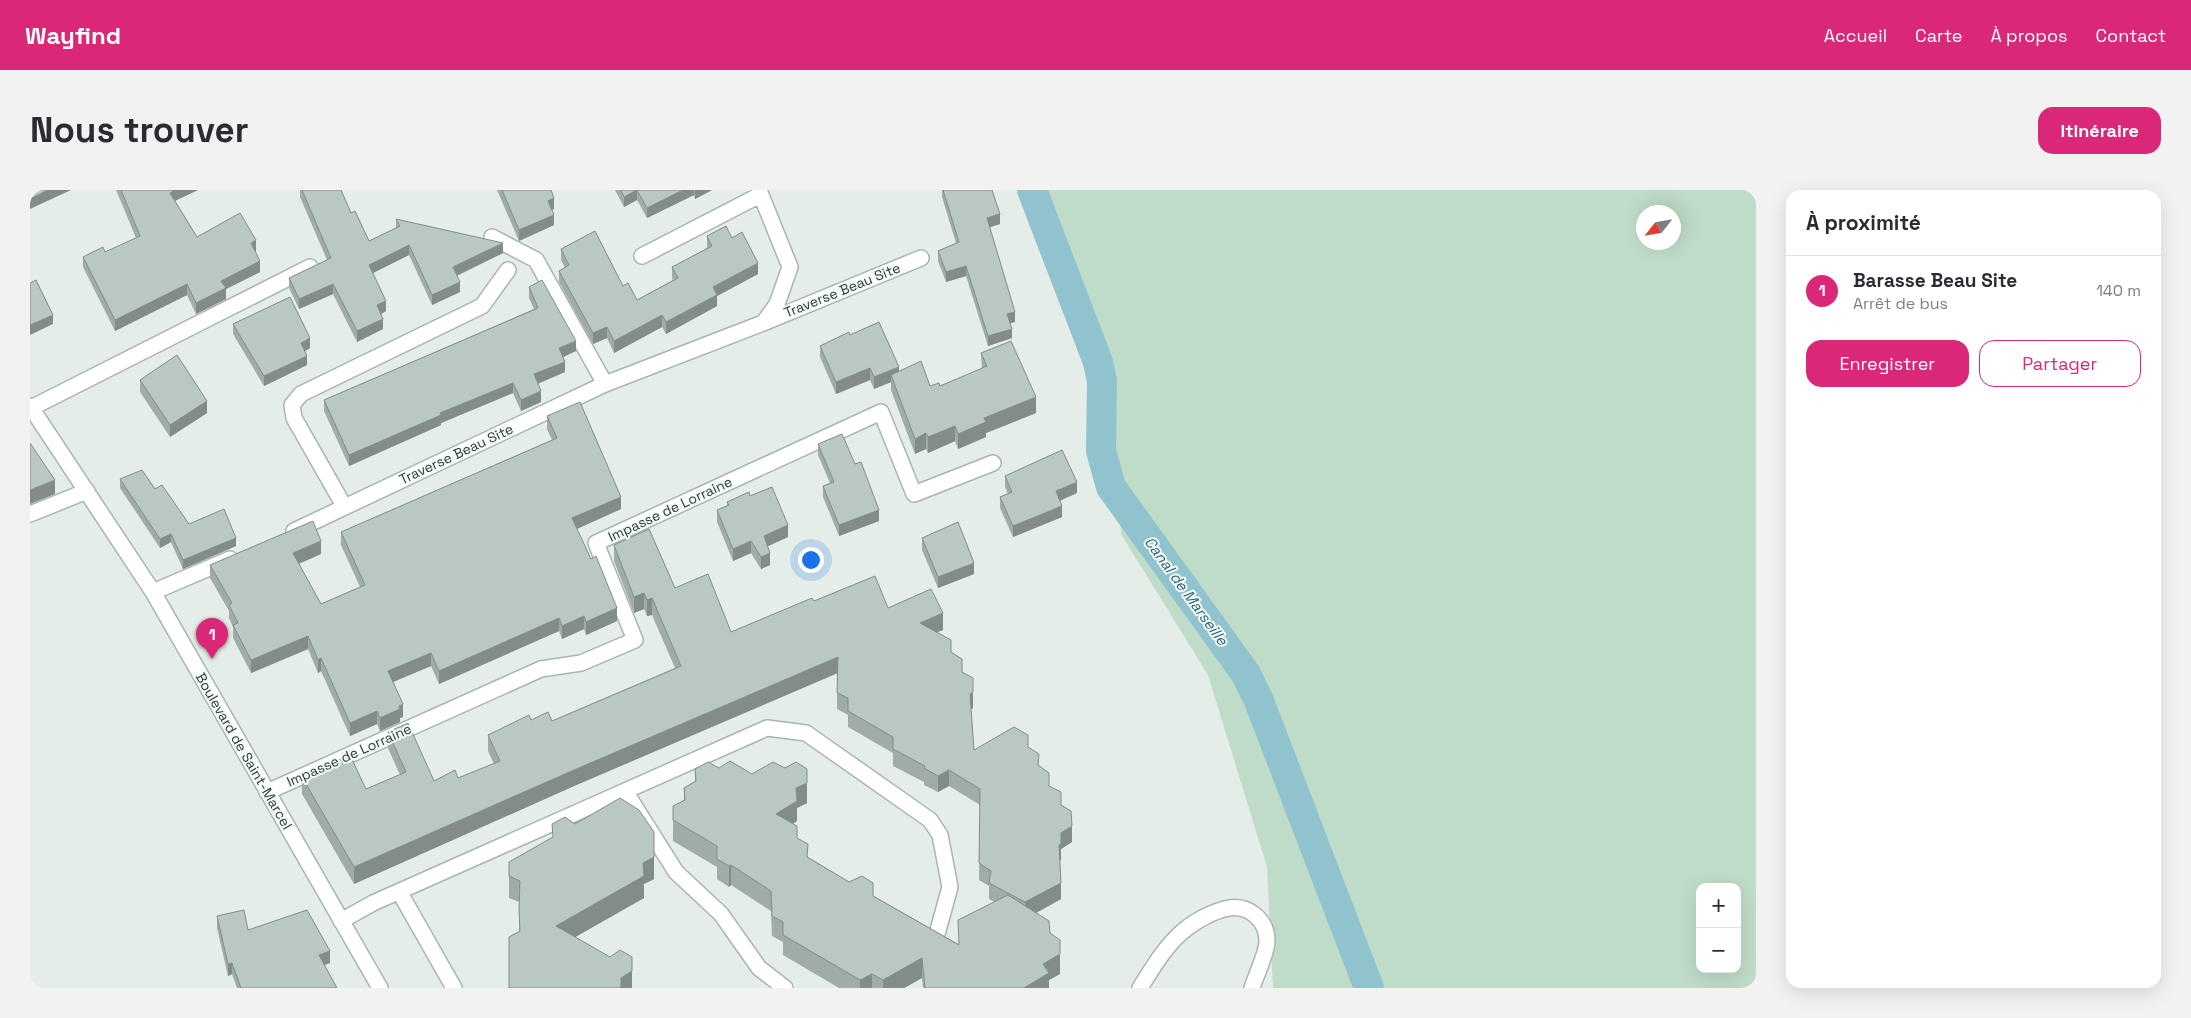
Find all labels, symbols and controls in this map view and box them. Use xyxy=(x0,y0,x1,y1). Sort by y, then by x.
text: Wayfind xyxy=(25,20,121,51)
text: Accueil xyxy=(1824,24,1887,47)
text: Carte xyxy=(1915,24,1962,47)
text: À propos xyxy=(1990,24,2068,47)
text: Contact xyxy=(2096,24,2166,47)
button: Itinéraire xyxy=(2038,107,2161,154)
text: Nous trouver xyxy=(30,108,249,152)
north arrow xyxy=(1636,205,1681,250)
text: À proximité xyxy=(1806,209,1921,236)
street label: Traverse Beau Site xyxy=(781,258,903,322)
text: Barasse Beau Site xyxy=(1853,268,2017,293)
text: 1 xyxy=(1818,280,1826,301)
text: 140 m xyxy=(2096,280,2141,301)
text: Arrêt de bus xyxy=(1853,293,1948,314)
button: Enregistrer xyxy=(1806,340,1969,387)
button: Partager xyxy=(1979,340,2141,387)
street label: Traverse Beau Site xyxy=(396,420,516,488)
street label: Impasse de Lorraine xyxy=(605,472,735,546)
water label: Canal de Marseille xyxy=(1141,533,1233,650)
your location xyxy=(798,547,824,573)
pin: 1 xyxy=(196,618,228,659)
street label: Boulevard de Saint-Marcel xyxy=(192,669,296,833)
street label: Impasse de Lorraine xyxy=(284,719,414,791)
map controls xyxy=(1696,883,1741,973)
button: + xyxy=(1696,883,1741,928)
button: − xyxy=(1696,928,1741,973)

